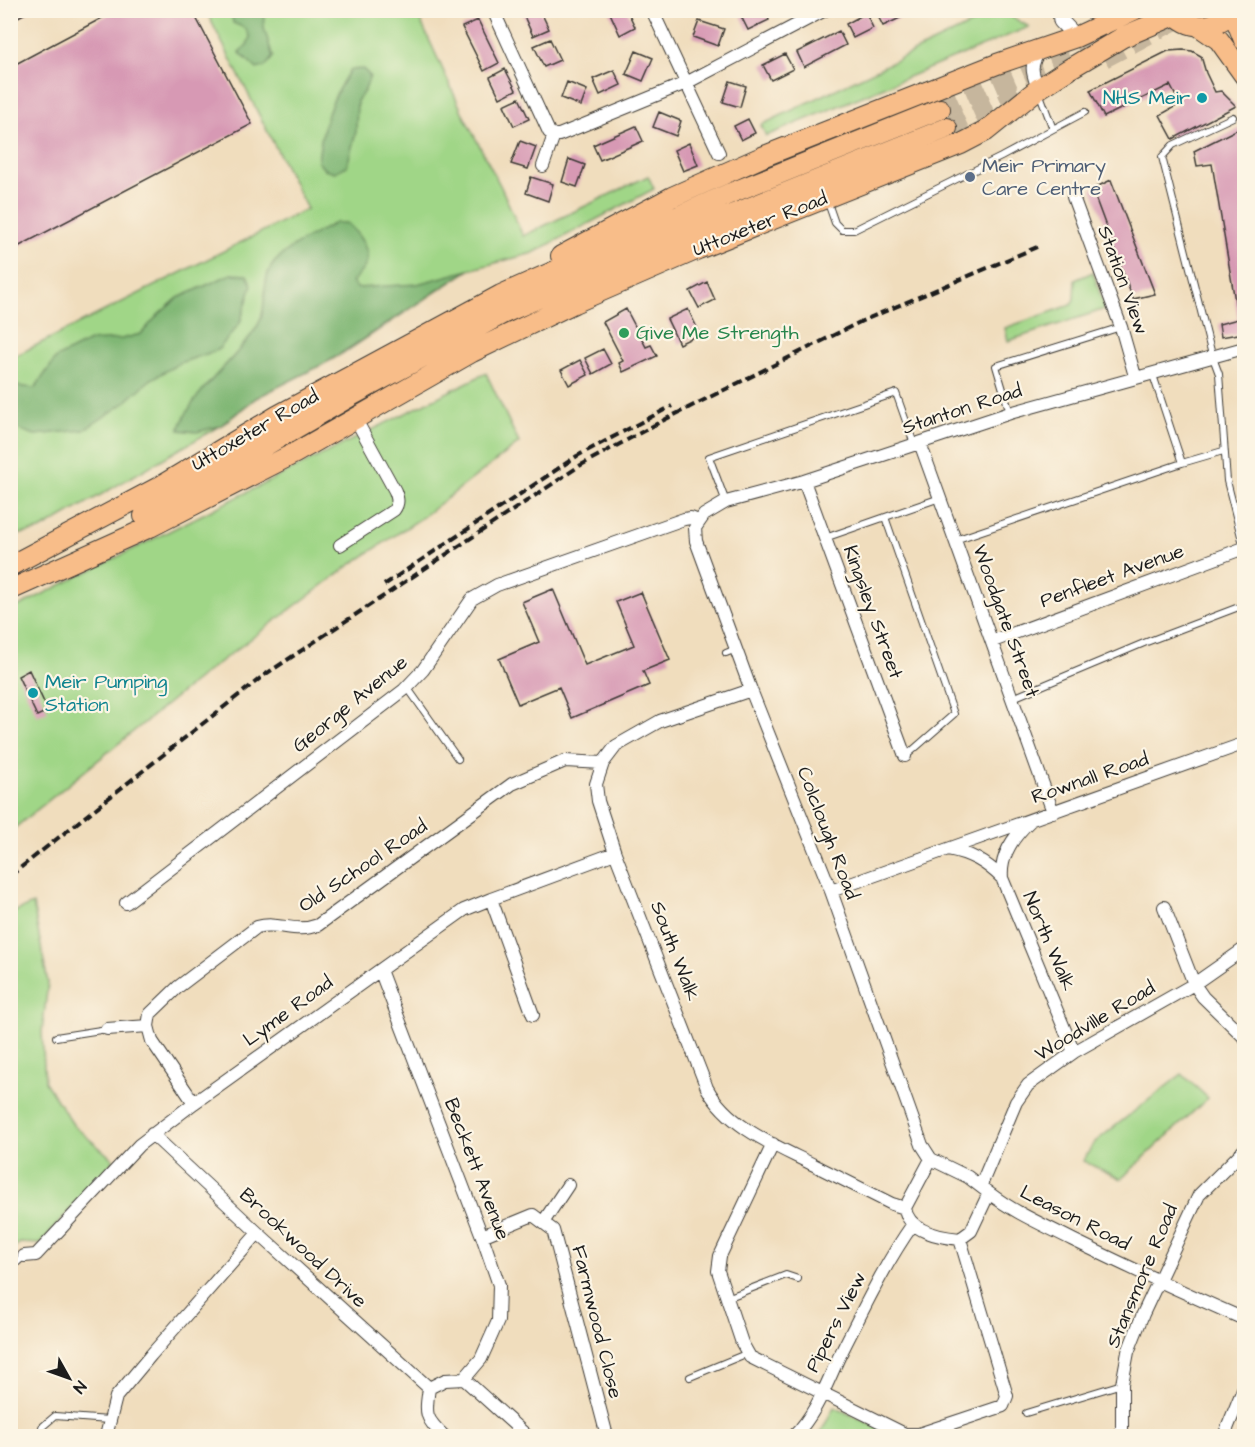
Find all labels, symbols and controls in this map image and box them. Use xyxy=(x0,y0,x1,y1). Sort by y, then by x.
place label: NHS Meir xyxy=(1103,84,1190,112)
marker: NHS Meir xyxy=(1195,91,1209,105)
place label: Meir Primary Care Centre xyxy=(982,152,1106,203)
marker: Meir Primary Care Centre xyxy=(963,170,977,184)
street label: Uttoxeter Road xyxy=(689,184,831,264)
street label: Station View xyxy=(1090,222,1156,338)
place label: Give Me Strength xyxy=(636,319,799,348)
marker: Give Me Strength xyxy=(617,326,631,340)
street label: Stanton Road xyxy=(899,376,1025,442)
street label: Uttoxeter Road xyxy=(186,382,324,478)
street label: Penfleet Avenue xyxy=(1036,537,1188,615)
street label: Kingsley Street xyxy=(835,541,910,683)
street label: Woodgate Street xyxy=(964,541,1047,702)
street label: George Avenue xyxy=(286,649,414,760)
place label: Meir Pumping Station xyxy=(45,668,167,719)
marker: Meir Pumping Station xyxy=(26,686,40,700)
street label: Rownall Road xyxy=(1028,745,1152,811)
street label: Colclough Road xyxy=(789,763,866,904)
street label: Old School Road xyxy=(293,813,433,919)
street label: North Walk xyxy=(1016,887,1082,995)
street label: South Walk xyxy=(643,897,707,1005)
street label: Lyme Road xyxy=(237,969,339,1054)
street label: Woodville Road xyxy=(1029,974,1161,1068)
street label: Beckett Avenue xyxy=(437,1094,517,1244)
street label: Leason Road xyxy=(1015,1178,1135,1258)
street label: Brookwood Drive xyxy=(233,1181,373,1315)
street label: Stansmore Road xyxy=(1099,1200,1185,1352)
street label: Farmwood Close xyxy=(564,1242,630,1402)
street label: Pipers View xyxy=(799,1267,873,1377)
north arrow xyxy=(39,1348,99,1408)
text: N xyxy=(68,1376,91,1398)

